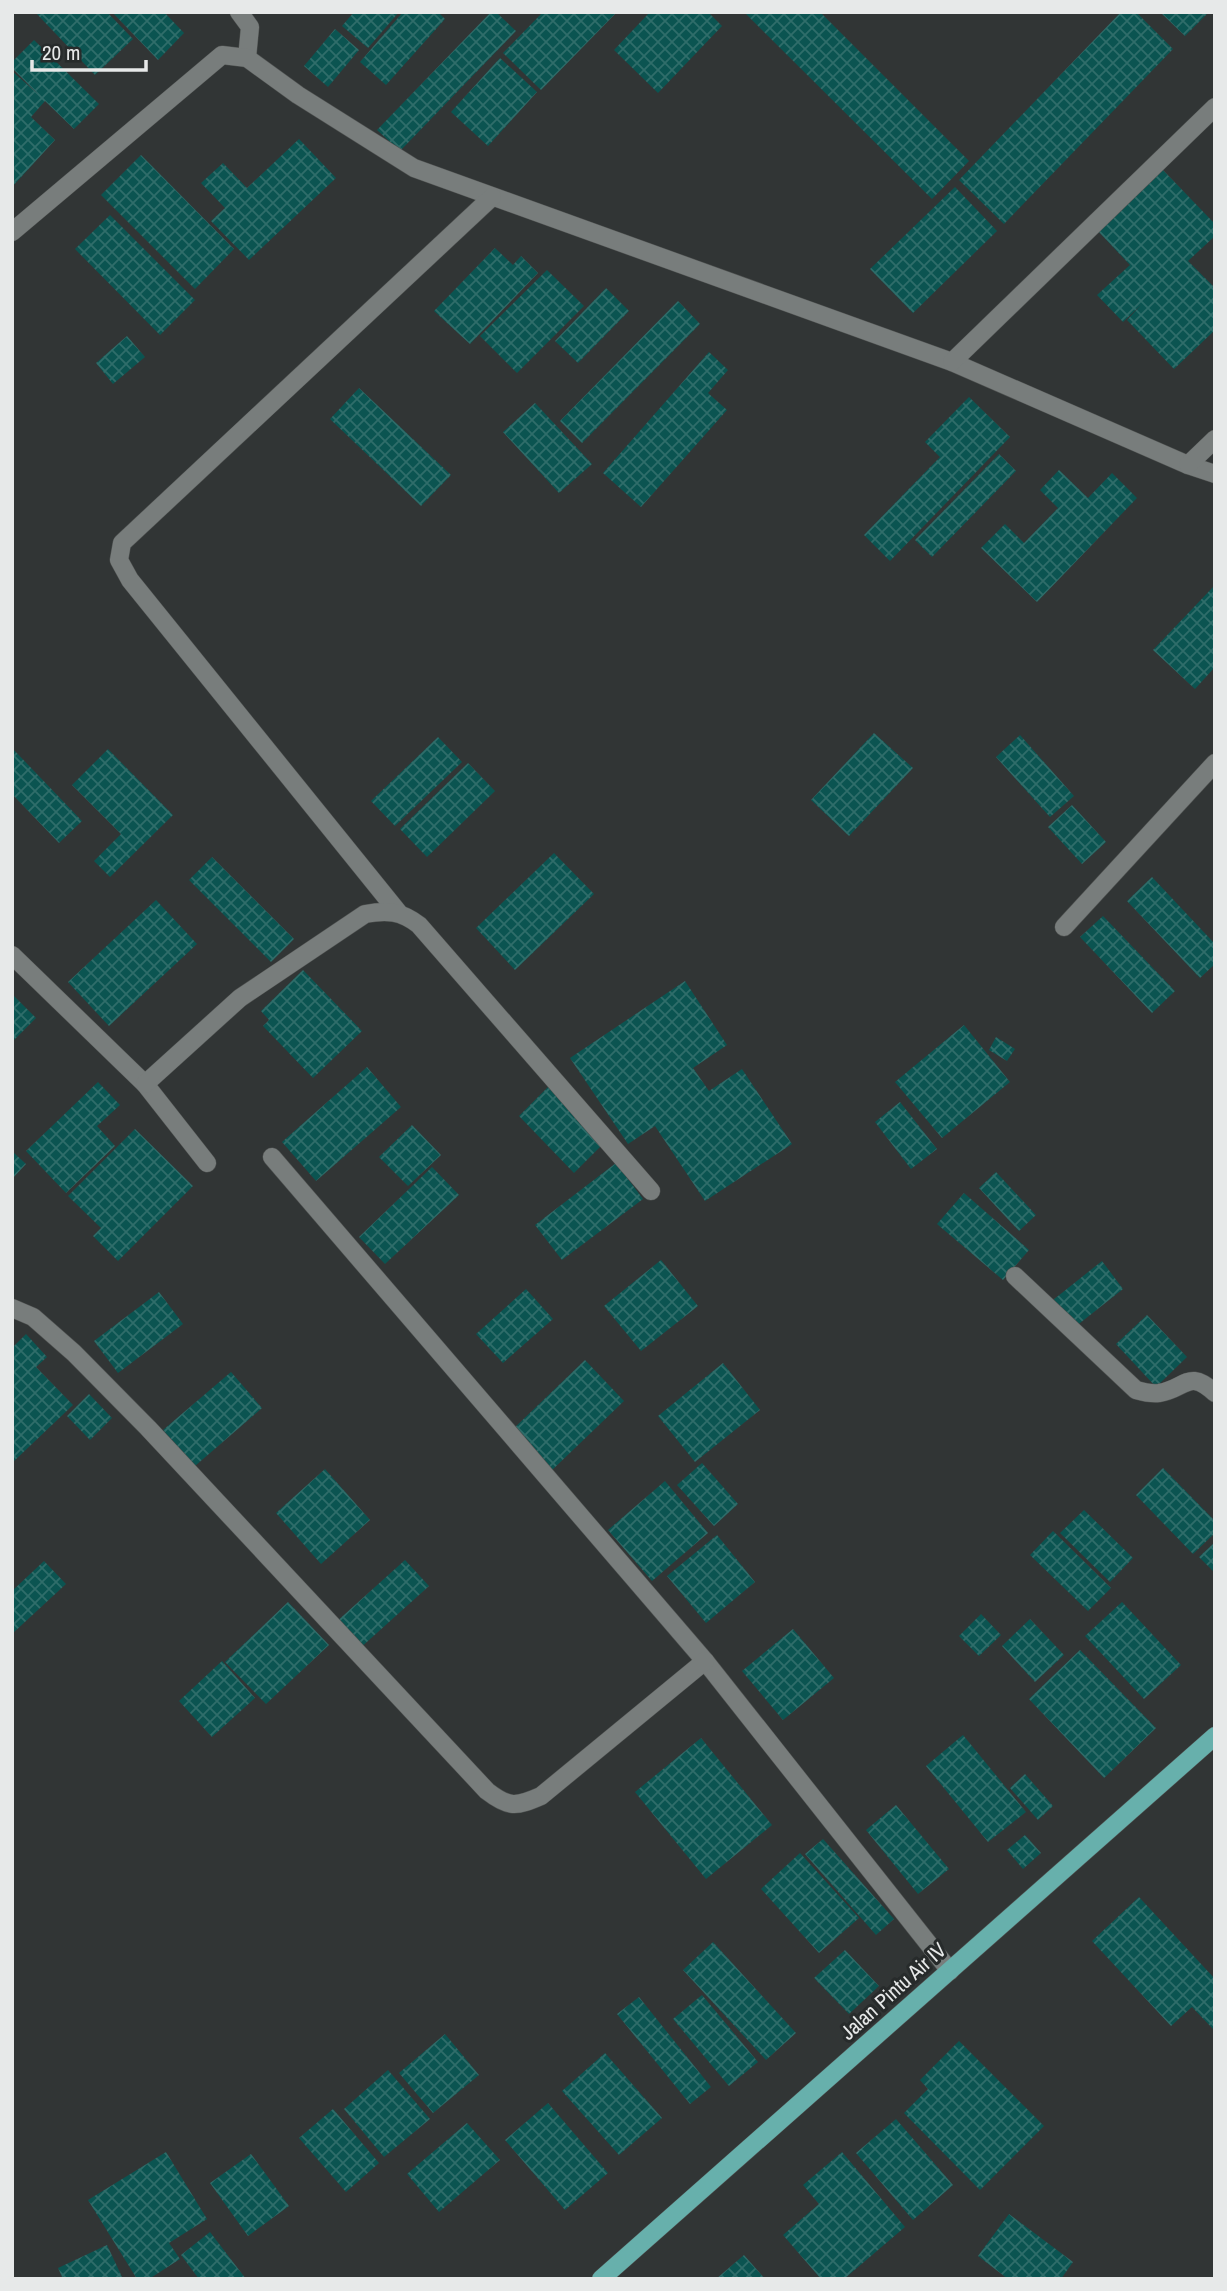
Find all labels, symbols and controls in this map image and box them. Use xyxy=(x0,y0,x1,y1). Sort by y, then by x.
scale bar xyxy=(32,28,145,72)
text: 20 m xyxy=(42,38,80,67)
street label: Jalan Pintu Air IV xyxy=(834,1935,953,2046)

